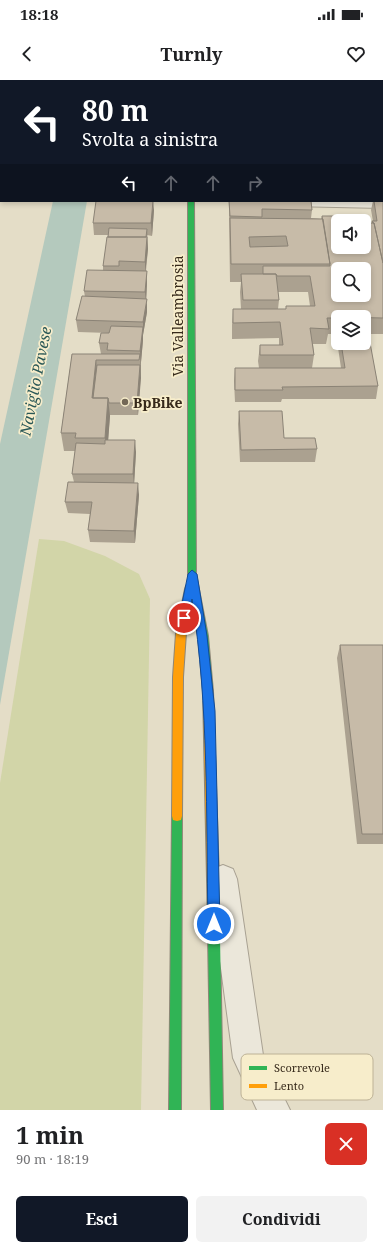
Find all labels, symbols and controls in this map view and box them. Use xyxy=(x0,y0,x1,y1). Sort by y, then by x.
text: 18:18 xyxy=(20,4,58,24)
text: Turnly xyxy=(161,42,222,66)
icon: back xyxy=(16,43,38,65)
icon: heart xyxy=(345,43,367,65)
text: 80 m xyxy=(82,91,149,129)
icon: left xyxy=(16,96,68,148)
text: Svolta a sinistra xyxy=(82,127,218,151)
icon: left xyxy=(118,172,140,194)
icon: ahead xyxy=(160,172,182,194)
icon: ahead xyxy=(202,172,224,194)
icon: right xyxy=(244,172,266,194)
map controls xyxy=(331,214,371,350)
button: sound xyxy=(331,214,371,254)
street label: Via Valleambrosia xyxy=(168,255,187,377)
button: search xyxy=(331,262,371,302)
button: layers xyxy=(331,310,371,350)
water label: Naviglio Pavese xyxy=(14,324,55,438)
place label: BpBike xyxy=(133,393,182,412)
marker: BpBike xyxy=(120,397,130,407)
pin xyxy=(167,601,201,635)
icon: arrive xyxy=(173,607,195,629)
position arrow xyxy=(193,903,235,945)
legend xyxy=(241,1054,373,1100)
text: Scorrevole xyxy=(274,1060,330,1075)
text: Lento xyxy=(274,1078,304,1093)
text: 1 min xyxy=(16,1118,84,1151)
button: close xyxy=(325,1123,367,1165)
text: 90 m · 18:19 xyxy=(16,1150,89,1168)
button: Esci xyxy=(16,1196,188,1242)
button: Condividi xyxy=(196,1196,367,1242)

